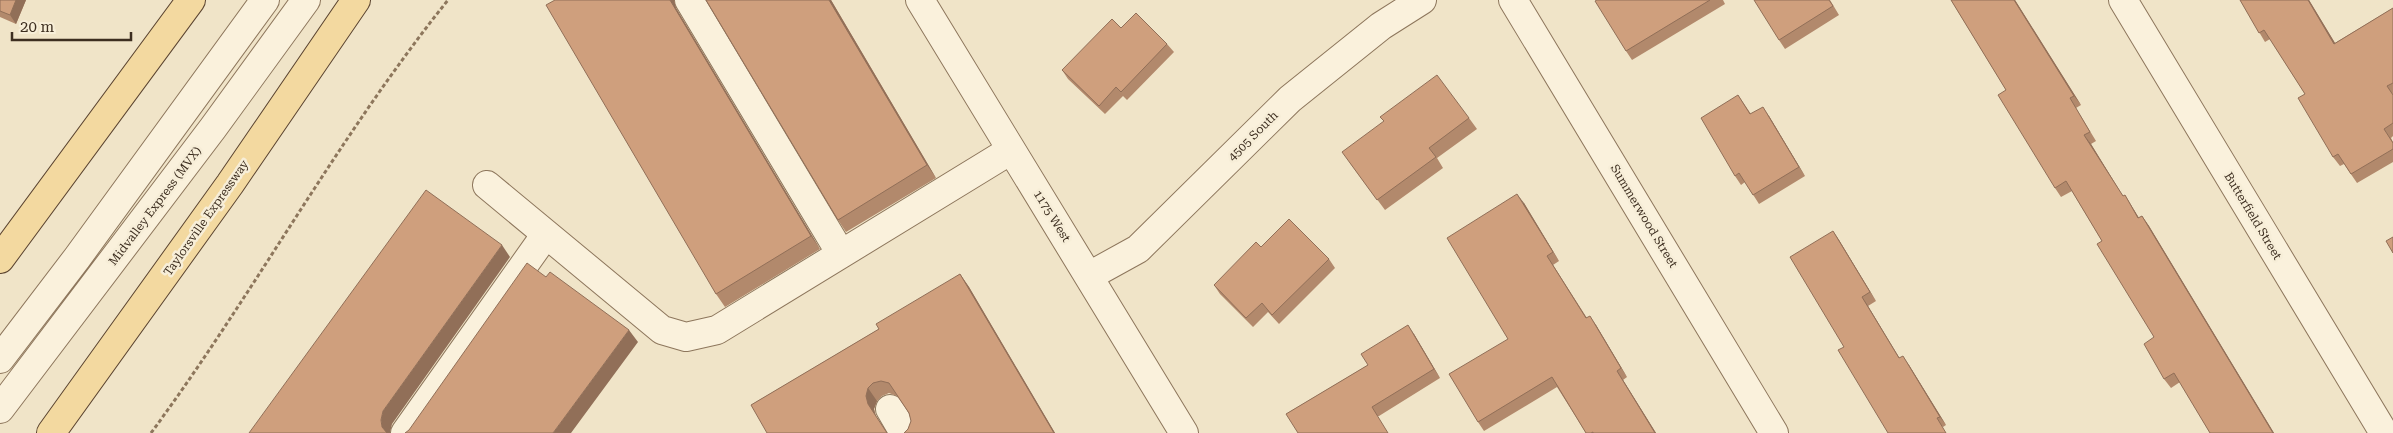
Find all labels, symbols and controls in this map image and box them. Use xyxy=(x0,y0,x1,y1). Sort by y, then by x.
scale bar xyxy=(12,10,131,42)
text: 20 m xyxy=(20,18,55,36)
street label: 4505 South xyxy=(1225,108,1281,164)
street label: Midvalley Express (MVX) xyxy=(106,144,204,268)
street label: Taylorsville Expressway xyxy=(161,157,252,279)
street label: Summerwood Street xyxy=(1608,162,1681,271)
street label: Butterfield Street xyxy=(2221,170,2285,263)
street label: 1175 West xyxy=(1031,188,1074,245)

